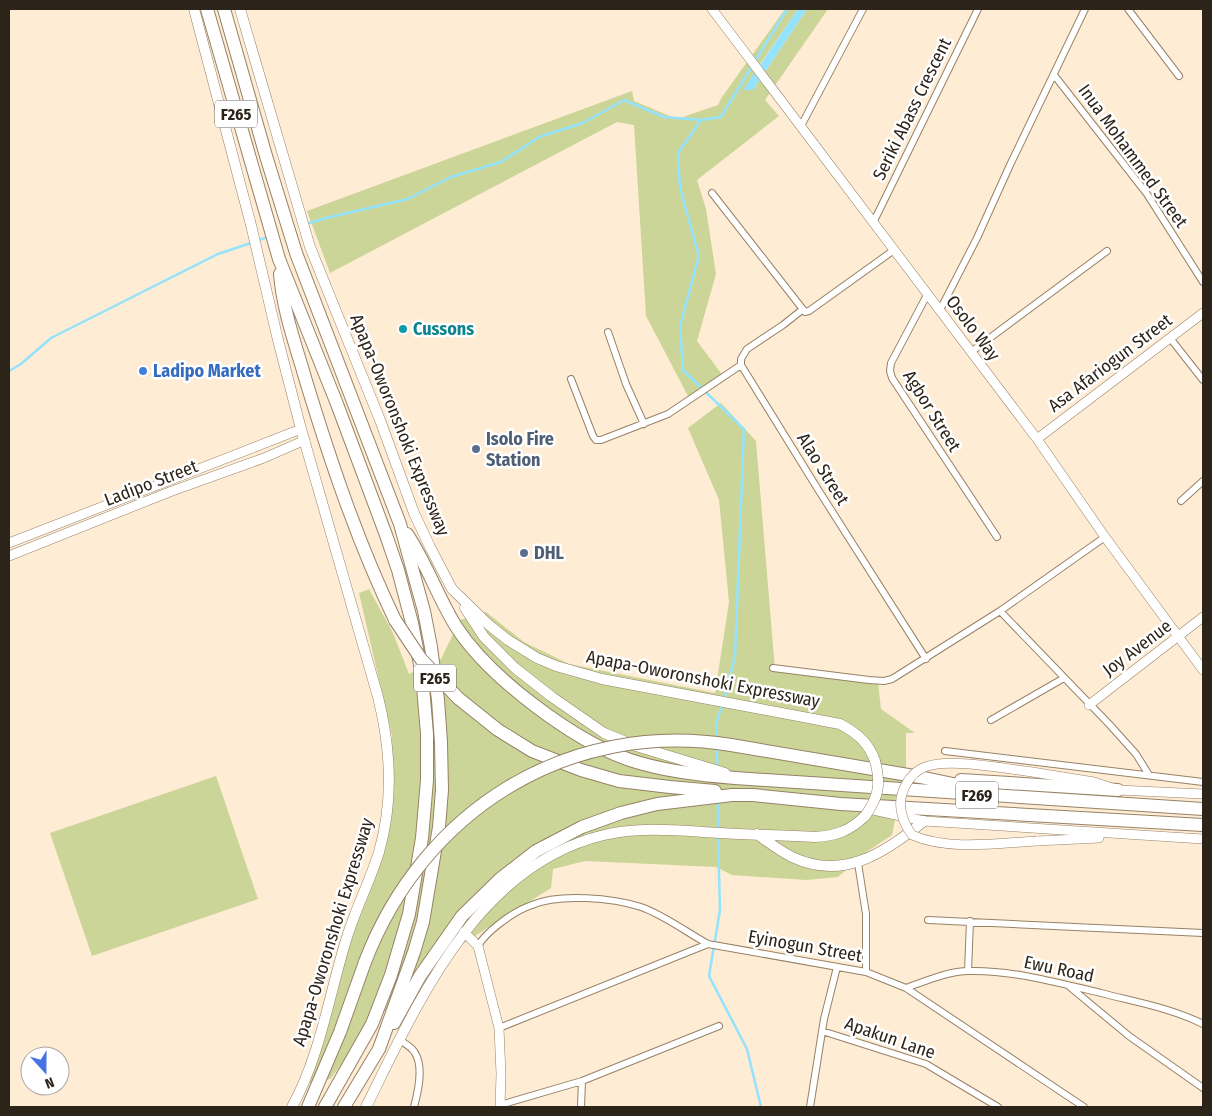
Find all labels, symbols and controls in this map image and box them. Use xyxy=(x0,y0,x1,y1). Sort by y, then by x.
street label: Seriki Abass Crescent xyxy=(868,34,956,184)
street label: Inua Mohammed Street xyxy=(1074,80,1193,232)
road number: F265 xyxy=(215,100,257,128)
street label: Osolo Way xyxy=(941,291,1005,365)
street label: Asa Afariogun Street xyxy=(1044,309,1176,417)
street label: Apapa-Oworonshoki Expressway xyxy=(345,311,455,539)
place label: Cussons xyxy=(413,318,474,340)
marker: Cussons xyxy=(397,323,409,335)
place label: Ladipo Market xyxy=(153,360,261,382)
marker: Ladipo Market xyxy=(137,365,149,377)
street label: Agbor Street xyxy=(898,366,966,456)
place label: Isolo Fire Station xyxy=(486,428,554,471)
street label: Alao Street xyxy=(792,429,854,509)
marker: Isolo Fire Station xyxy=(470,443,482,455)
street label: Ladipo Street xyxy=(101,455,201,511)
place label: DHL xyxy=(534,542,565,564)
marker: DHL xyxy=(518,547,530,559)
street label: Joy Avenue xyxy=(1098,615,1176,681)
street label: Apapa-Oworonshoki Expressway xyxy=(584,646,822,712)
road number: F265 xyxy=(414,664,456,691)
road number: F269 xyxy=(956,782,998,808)
street label: Apapa-Oworonshoki Expressway xyxy=(288,815,378,1049)
street label: Eyinogun Street xyxy=(746,925,864,967)
street label: Ewu Road xyxy=(1022,951,1096,987)
street label: Apakun Lane xyxy=(842,1012,938,1064)
north arrow xyxy=(20,1046,70,1096)
text: N xyxy=(43,1073,56,1092)

